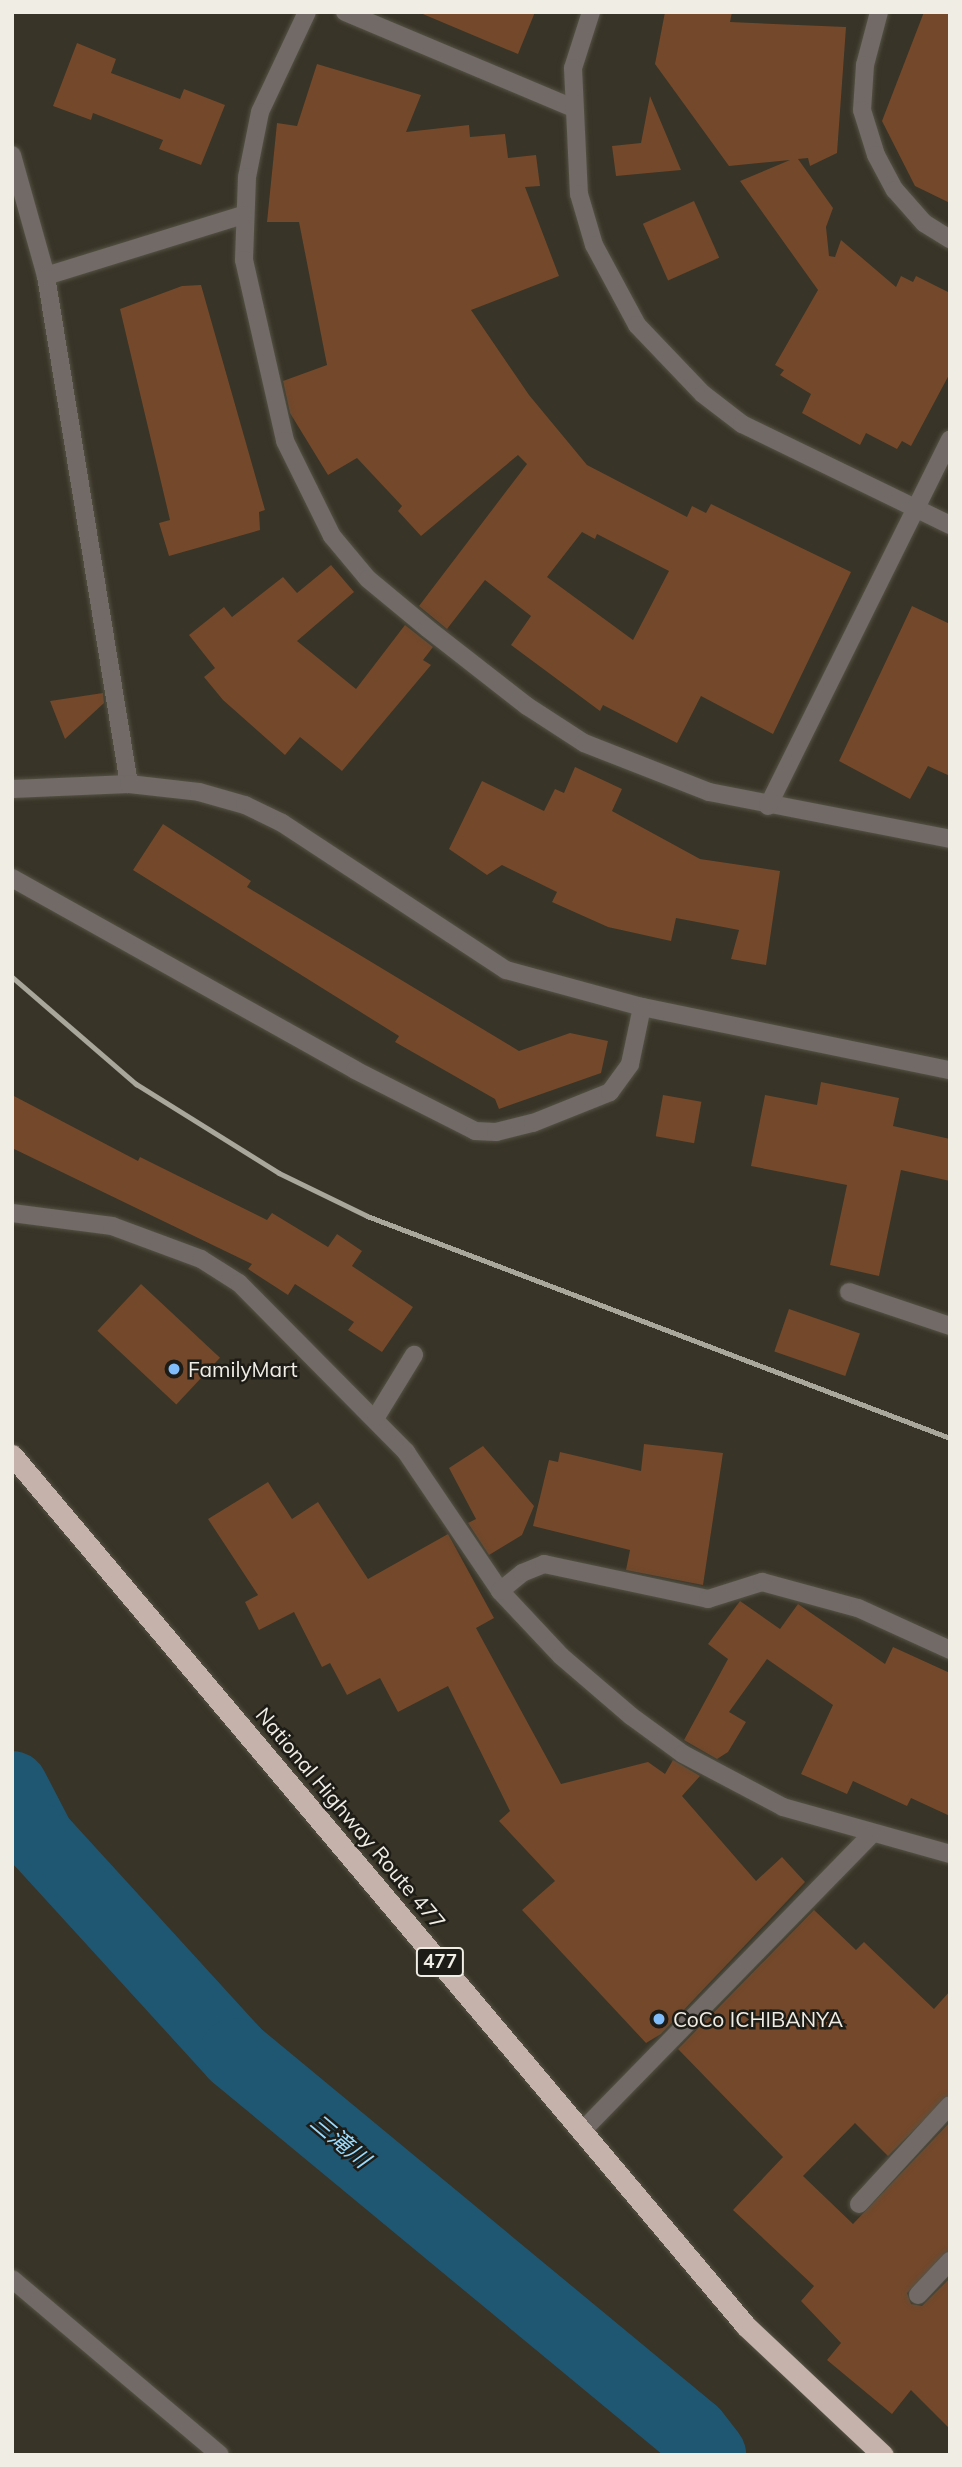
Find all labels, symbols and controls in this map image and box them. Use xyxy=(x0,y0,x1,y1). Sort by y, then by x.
place label: FamilyMart xyxy=(188,1356,298,1382)
marker: FamilyMart xyxy=(166,1361,182,1377)
street label: National Highway Route 477 xyxy=(251,1702,451,1934)
road number: 477 xyxy=(416,1946,464,1978)
place label: CoCo ICHIBANYA xyxy=(673,2006,843,2032)
marker: CoCo ICHIBANYA xyxy=(651,2011,667,2027)
water label: 三滝川 xyxy=(305,2108,375,2174)

